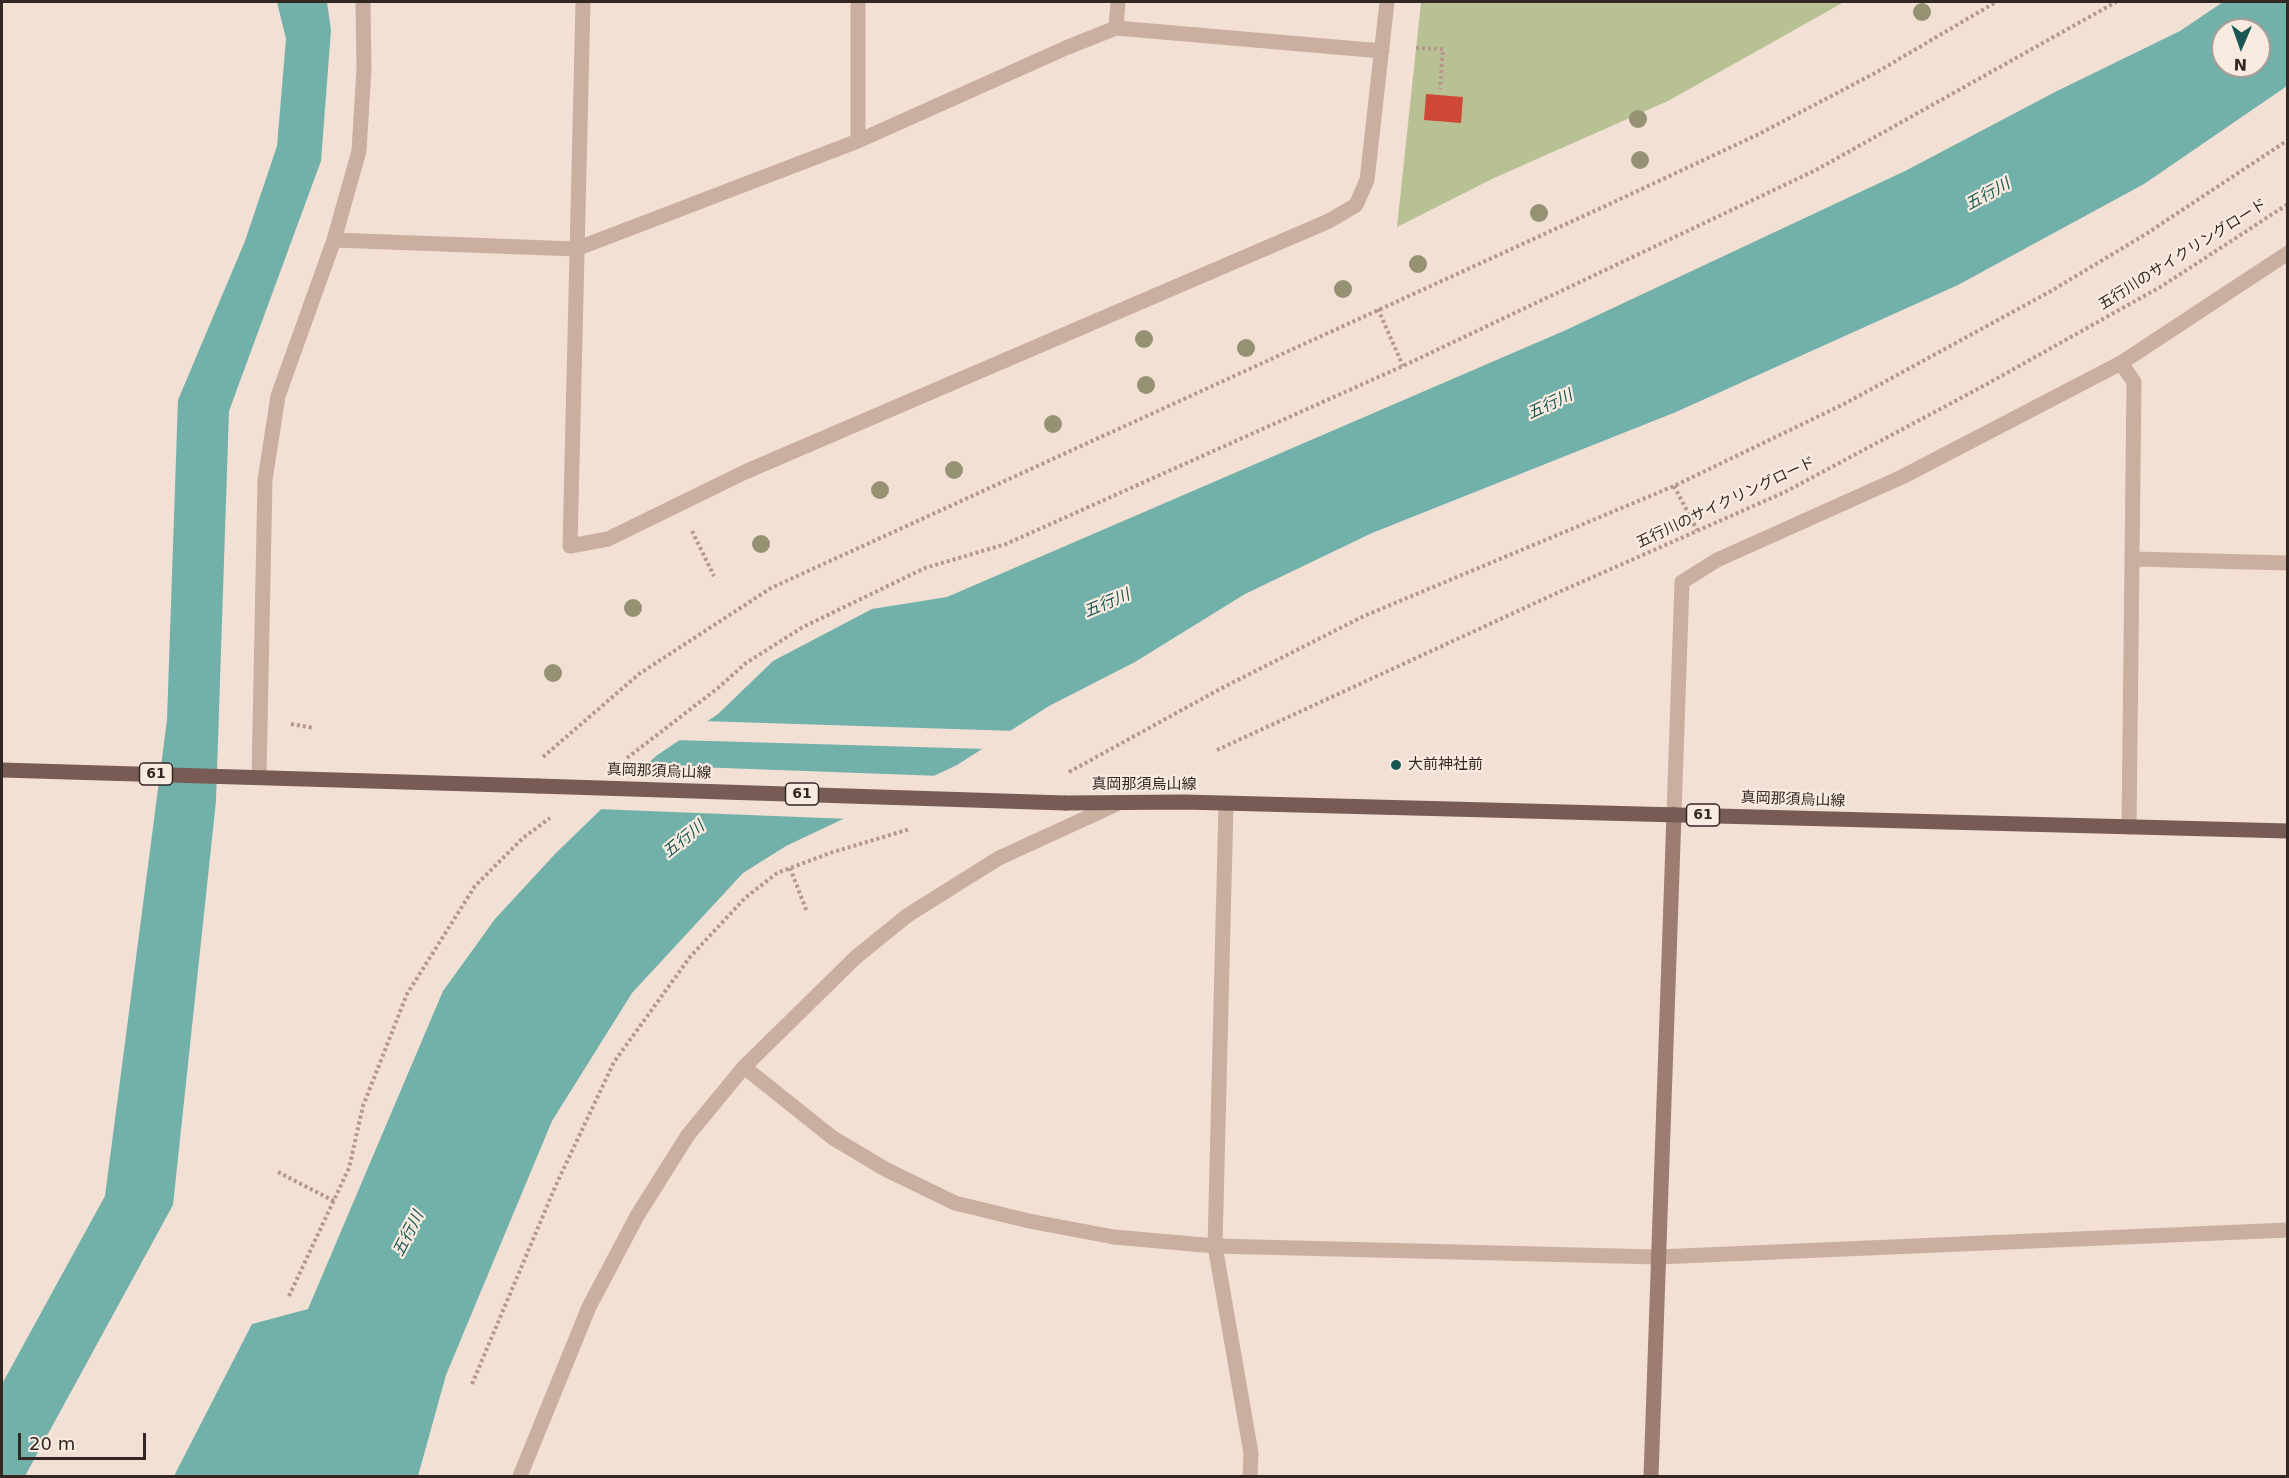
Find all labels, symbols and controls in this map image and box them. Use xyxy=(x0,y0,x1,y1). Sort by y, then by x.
north arrow xyxy=(2211,18,2271,78)
text: N xyxy=(2233,55,2247,74)
water label: 五行川 xyxy=(1962,175,2014,215)
street label: 五行川のサイクリングロード xyxy=(2096,196,2270,314)
water label: 五行川 xyxy=(1524,386,1576,424)
street label: 五行川のサイクリングロード xyxy=(1634,454,1818,552)
water label: 五行川 xyxy=(1081,586,1133,622)
place label: 大前神社前 xyxy=(1408,756,1483,774)
marker: 大前神社前 xyxy=(1389,758,1403,772)
street label: 真岡那須烏山線 xyxy=(606,761,712,783)
road number: 61 xyxy=(140,763,172,785)
street label: 真岡那須烏山線 xyxy=(1092,776,1196,794)
road number: 61 xyxy=(786,783,818,805)
street label: 真岡那須烏山線 xyxy=(1740,789,1846,811)
road number: 61 xyxy=(1686,804,1720,826)
water label: 五行川 xyxy=(659,817,709,863)
water label: 五行川 xyxy=(390,1208,428,1260)
scale bar xyxy=(21,1421,148,1459)
text: 20 m xyxy=(29,1433,75,1454)

